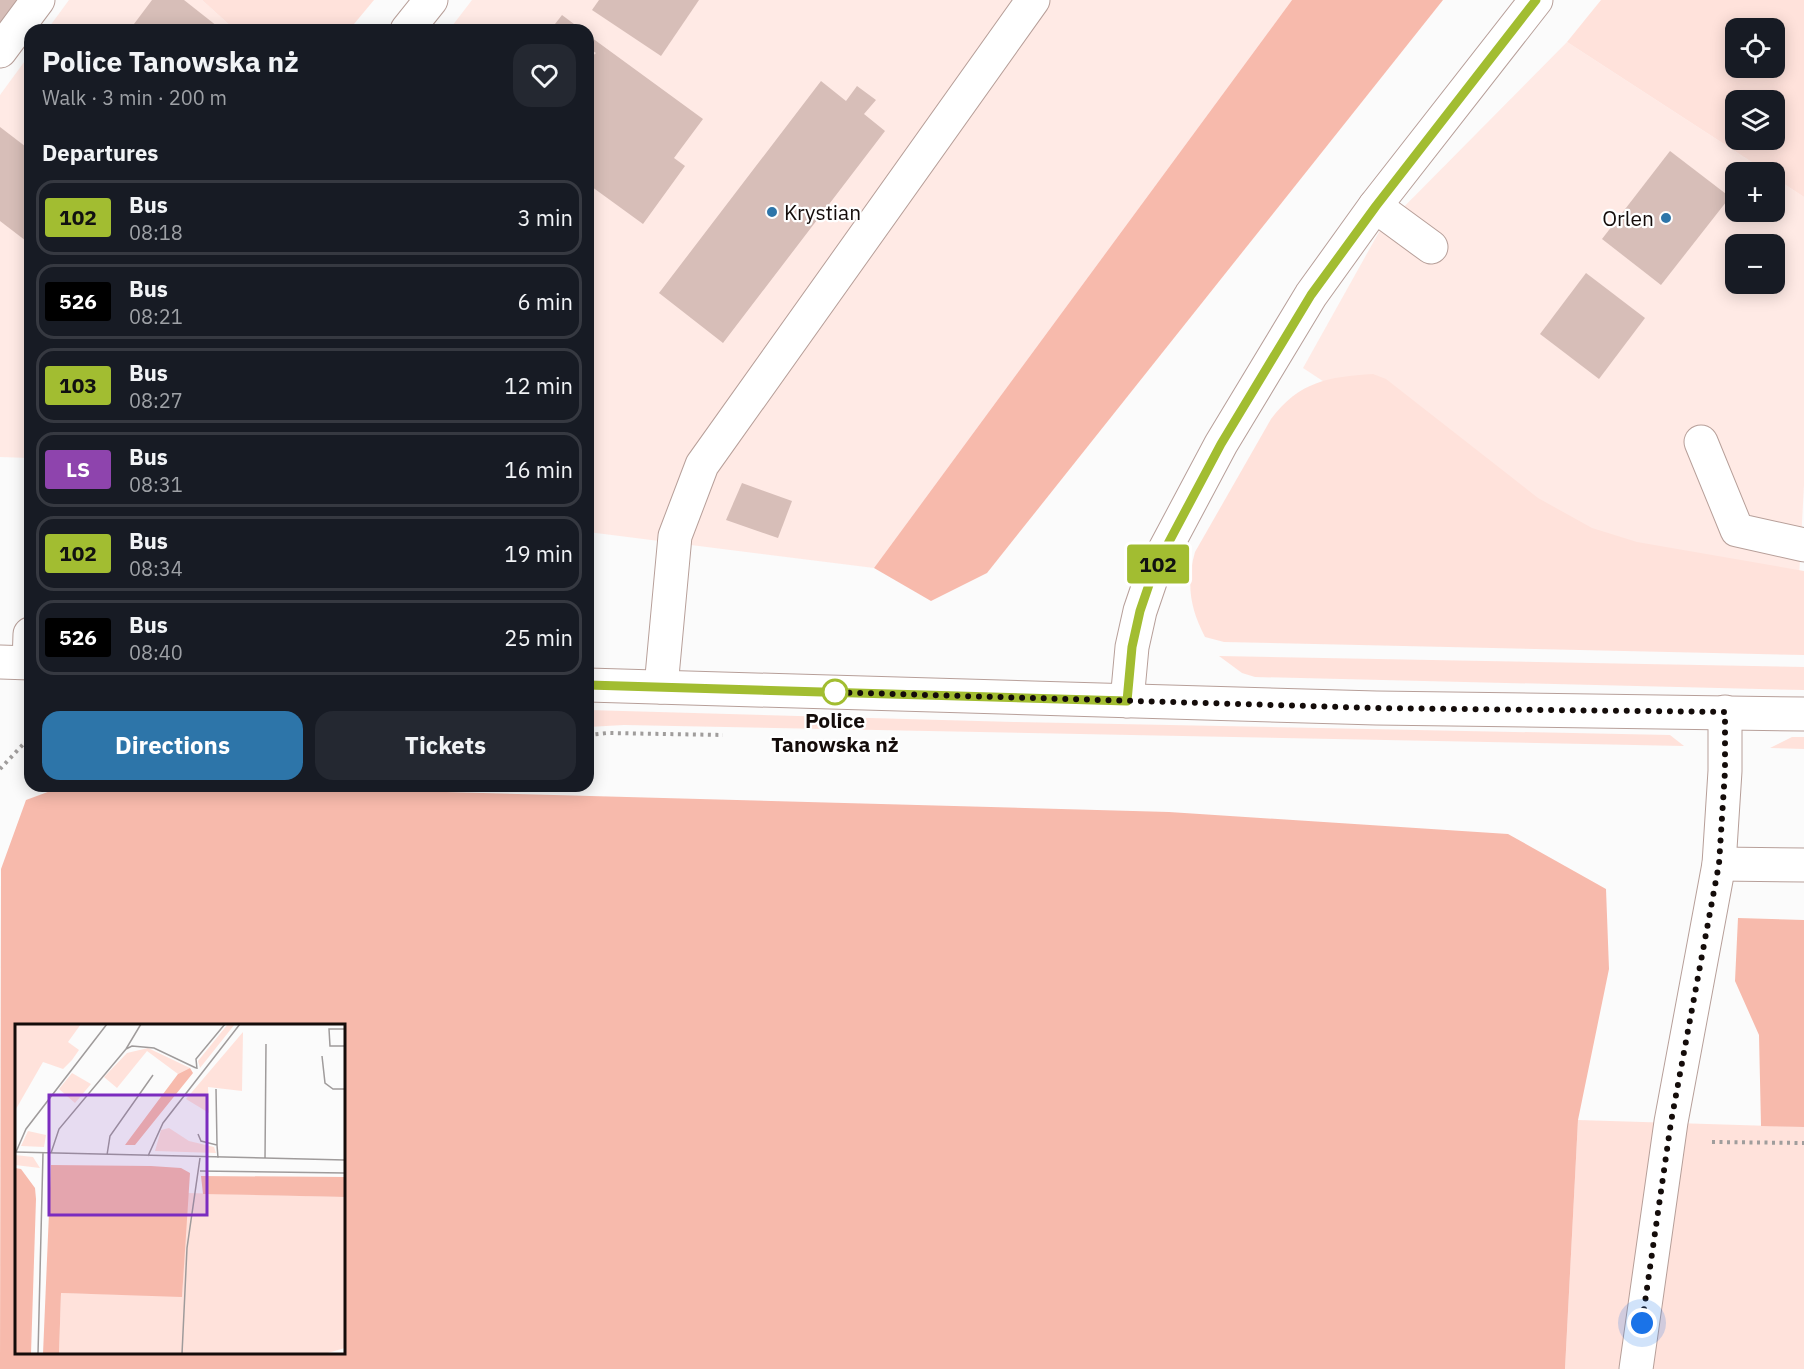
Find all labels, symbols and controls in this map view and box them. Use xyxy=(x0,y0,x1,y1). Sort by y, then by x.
map controls xyxy=(1725,18,1785,294)
button: locate xyxy=(1725,18,1785,78)
text: Police Tanowska nż xyxy=(42,43,299,80)
button: heart xyxy=(513,44,576,107)
text: Walk · 3 min · 200 m xyxy=(42,84,227,111)
button: layers xyxy=(1725,90,1785,150)
text: Departures xyxy=(42,138,158,167)
button: + xyxy=(1725,162,1785,222)
text: Bus xyxy=(129,190,168,219)
place label: Krystian xyxy=(784,198,861,226)
text: 102 xyxy=(59,203,97,231)
text: 3 min xyxy=(517,203,573,232)
place label: Orlen xyxy=(1602,204,1654,232)
marker: Krystian xyxy=(765,205,779,219)
marker: Orlen xyxy=(1659,211,1673,225)
text: 08:18 xyxy=(129,219,183,246)
button: − xyxy=(1725,234,1785,294)
text: Bus xyxy=(129,274,168,303)
text: 526 xyxy=(59,287,97,315)
text: 6 min xyxy=(517,287,573,316)
text: 08:21 xyxy=(129,303,183,330)
text: Bus xyxy=(129,358,168,387)
text: 103 xyxy=(59,371,97,399)
text: 12 min xyxy=(504,371,573,400)
text: 08:27 xyxy=(129,387,183,414)
text: Bus xyxy=(129,442,168,471)
text: LS xyxy=(66,455,90,483)
text: 16 min xyxy=(504,455,573,484)
text: 08:31 xyxy=(129,471,183,498)
text: Bus xyxy=(129,526,168,555)
text: 102 xyxy=(59,539,97,567)
text: 19 min xyxy=(504,539,573,568)
line badge: 102 xyxy=(1124,544,1192,584)
text: 102 xyxy=(1139,550,1177,578)
text: 08:34 xyxy=(129,555,183,582)
text: Bus xyxy=(129,610,168,639)
text: 526 xyxy=(59,623,97,651)
text: 25 min xyxy=(504,623,573,652)
text: 08:40 xyxy=(129,639,183,666)
marker: Police Tanowska nż xyxy=(822,679,848,705)
place label: Police Tanowska nż xyxy=(771,706,899,758)
button: Directions xyxy=(42,711,303,780)
button: Tickets xyxy=(315,711,576,780)
inset map xyxy=(15,1024,345,1354)
your location xyxy=(1627,1308,1657,1338)

